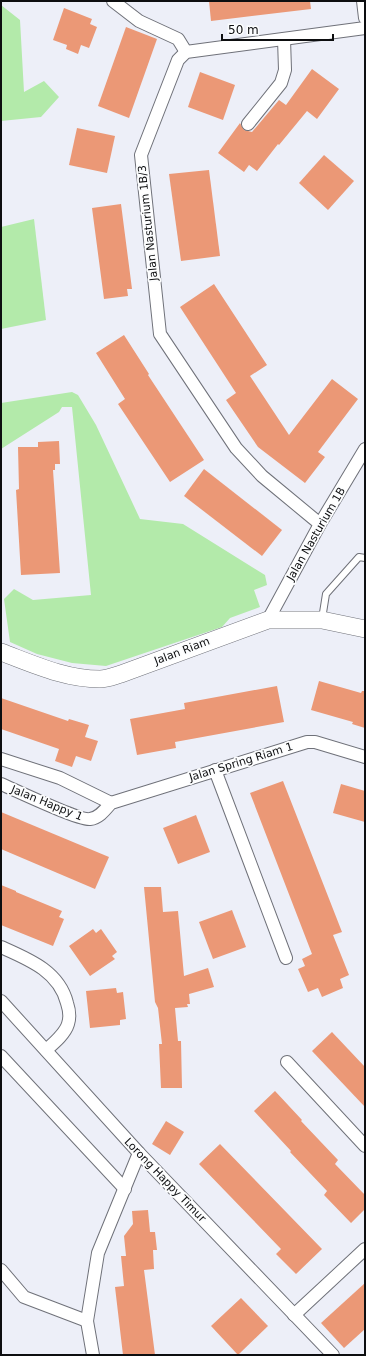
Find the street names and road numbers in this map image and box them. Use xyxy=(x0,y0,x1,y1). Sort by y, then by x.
street label: Jalan Nasturium 1B/3 xyxy=(135,165,161,282)
street label: Jalan Nasturium 1B xyxy=(283,485,348,584)
street label: Jalan Riam xyxy=(151,634,212,668)
street label: Jalan Spring Riam 1 xyxy=(187,740,294,784)
street label: Jalan Happy 1 xyxy=(8,782,85,823)
street label: Lorong Happy Timur xyxy=(122,1135,209,1225)

